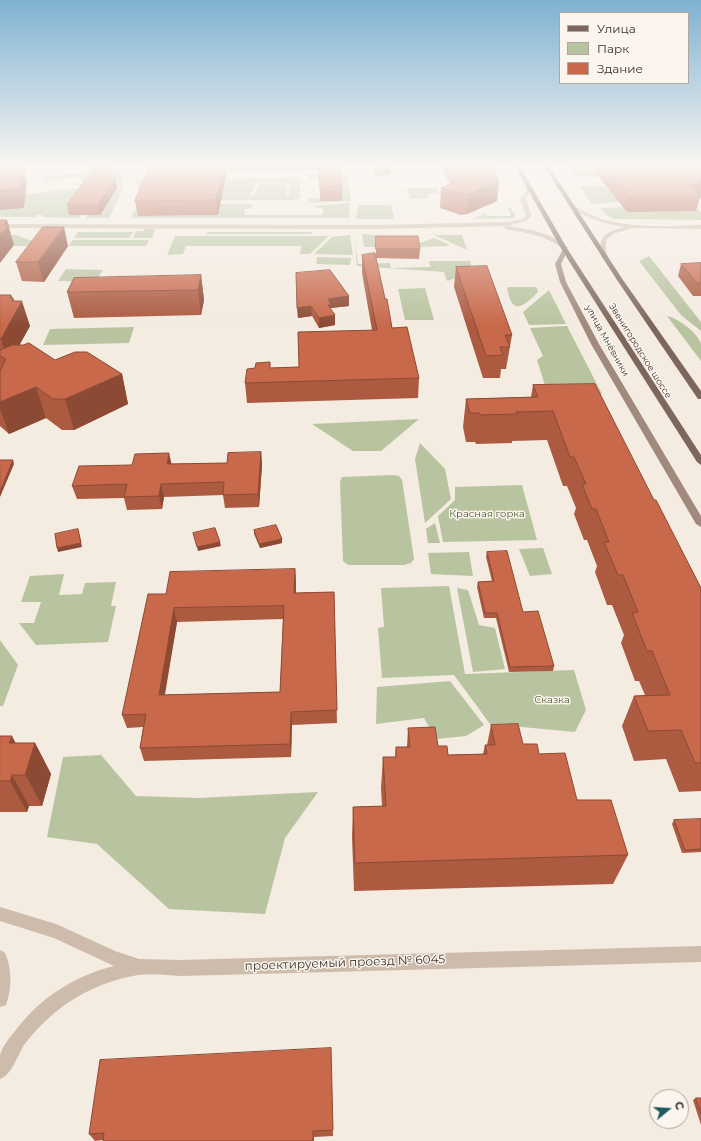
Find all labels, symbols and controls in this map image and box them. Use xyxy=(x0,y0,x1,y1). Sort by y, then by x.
legend xyxy=(559,12,689,84)
text: Улица xyxy=(597,21,636,36)
text: Парк xyxy=(597,41,629,56)
text: Здание xyxy=(597,61,643,76)
street label: Звенигородское шоссе xyxy=(606,302,674,400)
street label: улица Мнёвники xyxy=(583,303,631,379)
park label: Красная горка xyxy=(449,508,525,520)
park label: Сказка xyxy=(534,694,570,706)
street label: проектируемый проезд № 6045 xyxy=(244,952,446,974)
north arrow xyxy=(649,1089,689,1129)
text: С xyxy=(672,1100,687,1112)

